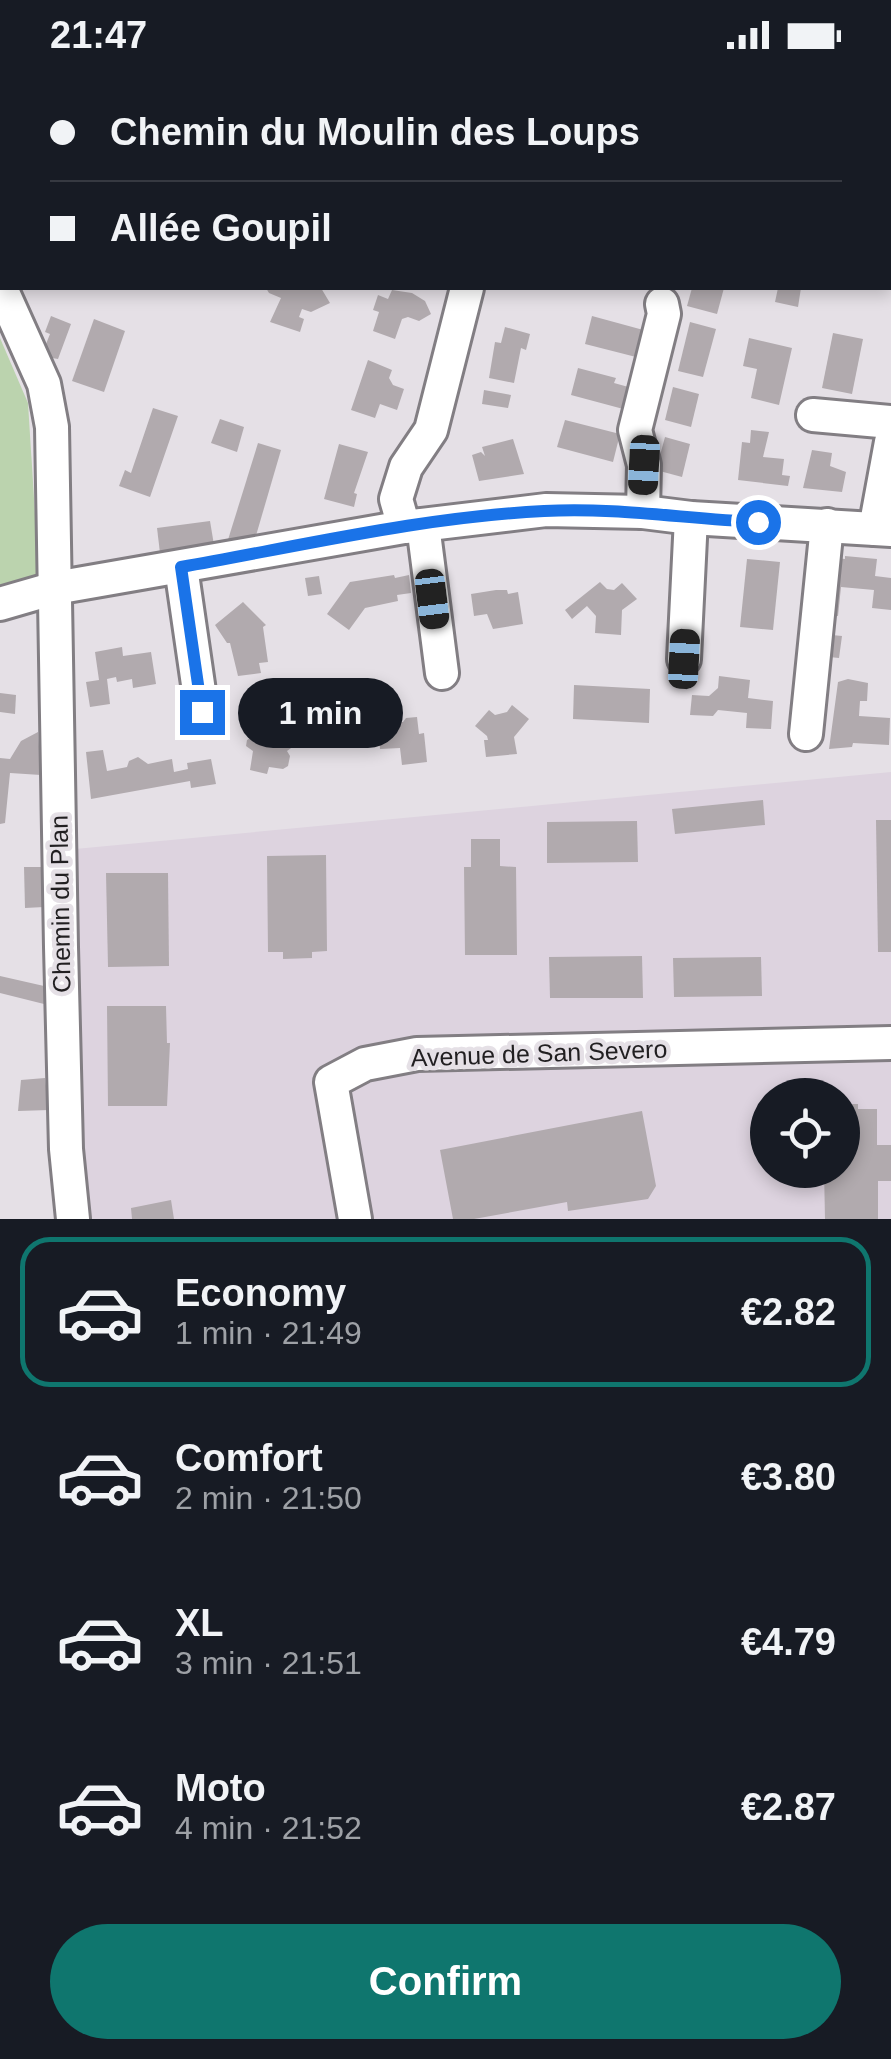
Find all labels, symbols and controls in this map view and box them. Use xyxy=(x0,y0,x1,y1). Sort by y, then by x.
text: 21:47 xyxy=(50,14,147,56)
text: Chemin du Moulin des Loups xyxy=(110,111,640,153)
text: Allée Goupil xyxy=(110,207,332,249)
car xyxy=(627,434,661,496)
route start xyxy=(736,500,781,545)
car xyxy=(413,567,451,631)
car xyxy=(667,628,701,690)
callout: 1 min xyxy=(237,677,402,747)
route end xyxy=(180,690,225,735)
text: 1 min xyxy=(279,695,362,731)
street label: Chemin du Plan xyxy=(44,815,76,993)
street label: Avenue de San Severo xyxy=(410,1035,668,1071)
map controls xyxy=(750,1078,860,1188)
button: locate xyxy=(750,1078,860,1188)
icon: car xyxy=(55,1267,145,1357)
text: Economy xyxy=(175,1272,346,1314)
text: €2.82 xyxy=(741,1291,836,1333)
text: 1 min · 21:49 xyxy=(175,1315,362,1351)
icon: car xyxy=(55,1432,145,1522)
text: Comfort xyxy=(175,1437,323,1479)
text: €3.80 xyxy=(741,1456,836,1498)
text: 2 min · 21:50 xyxy=(175,1480,362,1516)
icon: car xyxy=(55,1597,145,1687)
text: XL xyxy=(175,1602,224,1644)
text: €4.79 xyxy=(741,1621,836,1663)
text: 3 min · 21:51 xyxy=(175,1645,362,1681)
icon: car xyxy=(55,1762,145,1852)
text: Moto xyxy=(175,1767,266,1809)
text: €2.87 xyxy=(741,1786,836,1828)
text: 4 min · 21:52 xyxy=(175,1810,362,1846)
button: Confirm xyxy=(50,1924,841,2039)

